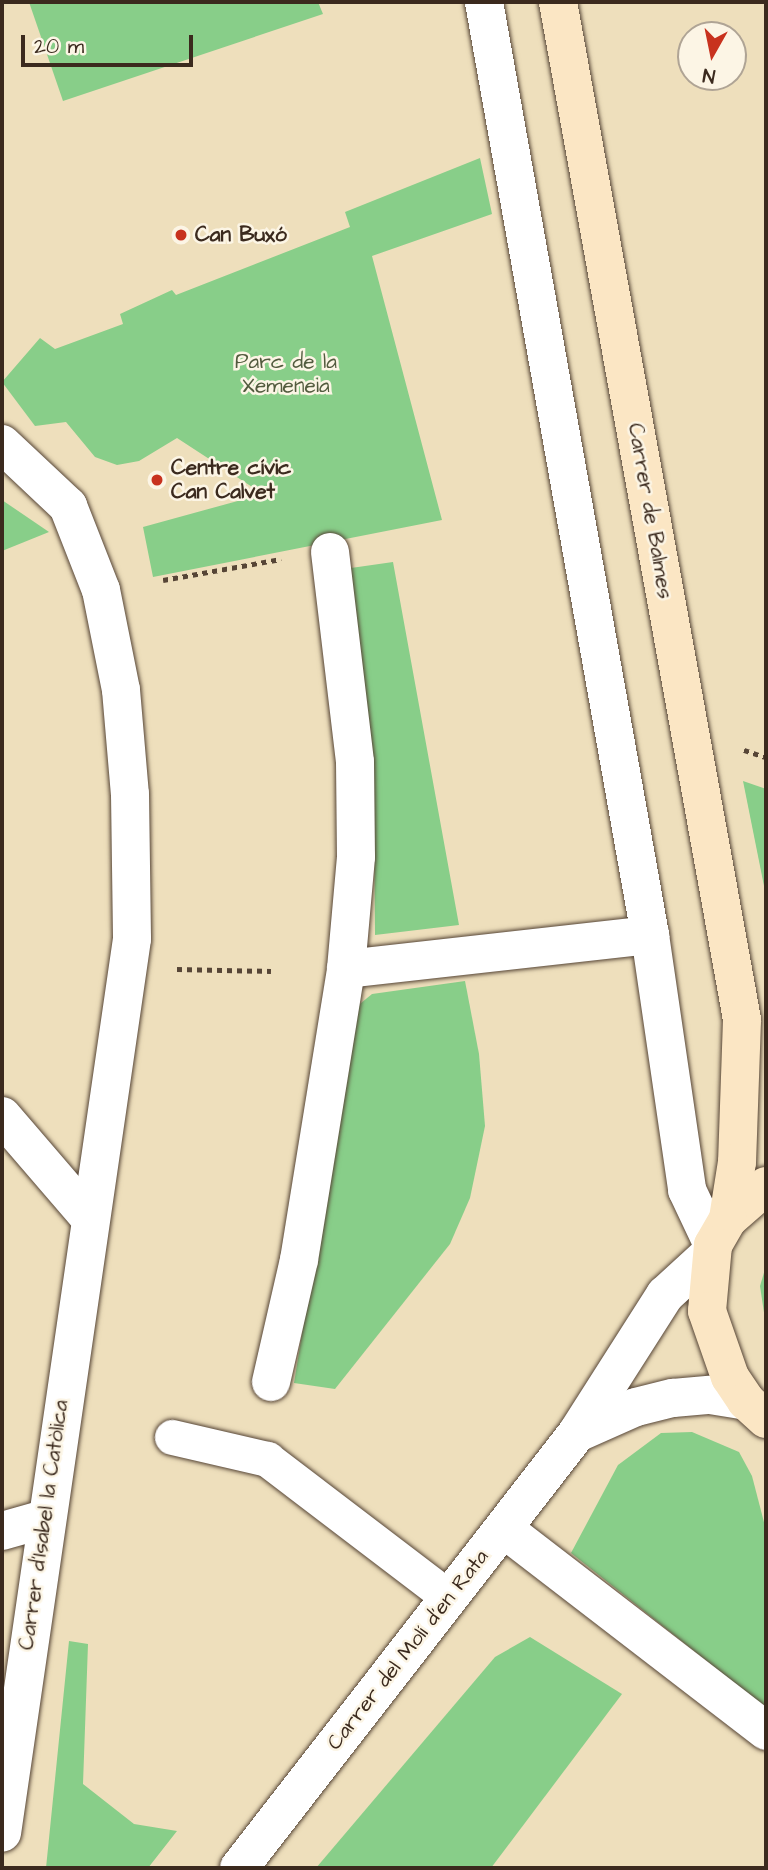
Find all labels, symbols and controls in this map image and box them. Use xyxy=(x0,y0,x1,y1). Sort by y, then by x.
scale bar xyxy=(24,21,196,65)
north arrow xyxy=(677,21,747,91)
text: 20 m xyxy=(34,32,84,61)
text: N xyxy=(701,61,717,90)
place label: Can Buxó xyxy=(195,222,287,248)
marker: Can Buxó xyxy=(173,227,189,243)
park label: Parc de la Xemeneia xyxy=(235,349,337,399)
street label: Carrer de Balmes xyxy=(622,421,678,601)
place label: Centre cívic Can Calvet xyxy=(171,455,291,505)
marker: Centre cívic Can Calvet xyxy=(149,472,165,488)
street label: Carrer d'Isabel la Catòlica xyxy=(14,1398,74,1652)
street label: Carrer del Molí d'en Rata xyxy=(322,1545,494,1755)

